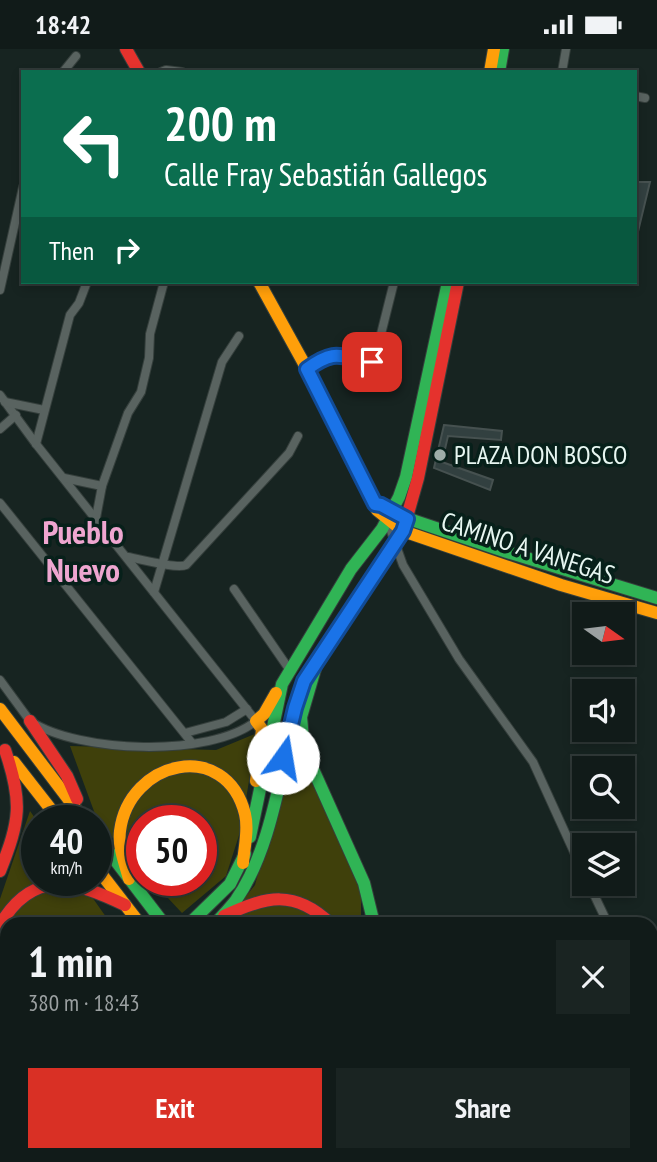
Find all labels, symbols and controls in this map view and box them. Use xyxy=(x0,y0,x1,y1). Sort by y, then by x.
text: 18:42 xyxy=(35,8,91,41)
text: 200 m xyxy=(164,91,277,155)
icon: left xyxy=(49,98,140,189)
text: Calle Fray Sebastián Gallegos xyxy=(164,153,487,195)
icon: right xyxy=(108,231,146,269)
text: Then xyxy=(49,234,94,267)
pin xyxy=(342,332,402,392)
icon: arrive xyxy=(353,343,391,381)
place label: PLAZA DON BOSCO xyxy=(454,438,627,471)
marker: PLAZA DON BOSCO xyxy=(432,447,448,463)
street label: CAMINO A VANEGAS xyxy=(437,504,619,591)
district label: Pueblo Nuevo xyxy=(42,510,124,591)
north arrow xyxy=(572,602,635,665)
map controls xyxy=(572,602,635,896)
button: sound xyxy=(572,679,635,742)
position arrow xyxy=(246,721,320,795)
button: search xyxy=(572,756,635,819)
speed limit sign: 50 xyxy=(126,805,217,896)
text: 40 xyxy=(50,818,83,864)
button: layers xyxy=(572,833,635,896)
text: km/h xyxy=(51,856,82,879)
text: 1 min xyxy=(28,934,113,989)
button: close xyxy=(556,940,630,1014)
text: 380 m · 18:43 xyxy=(28,988,140,1017)
button: Exit xyxy=(28,1068,322,1148)
button: Share xyxy=(336,1068,630,1148)

